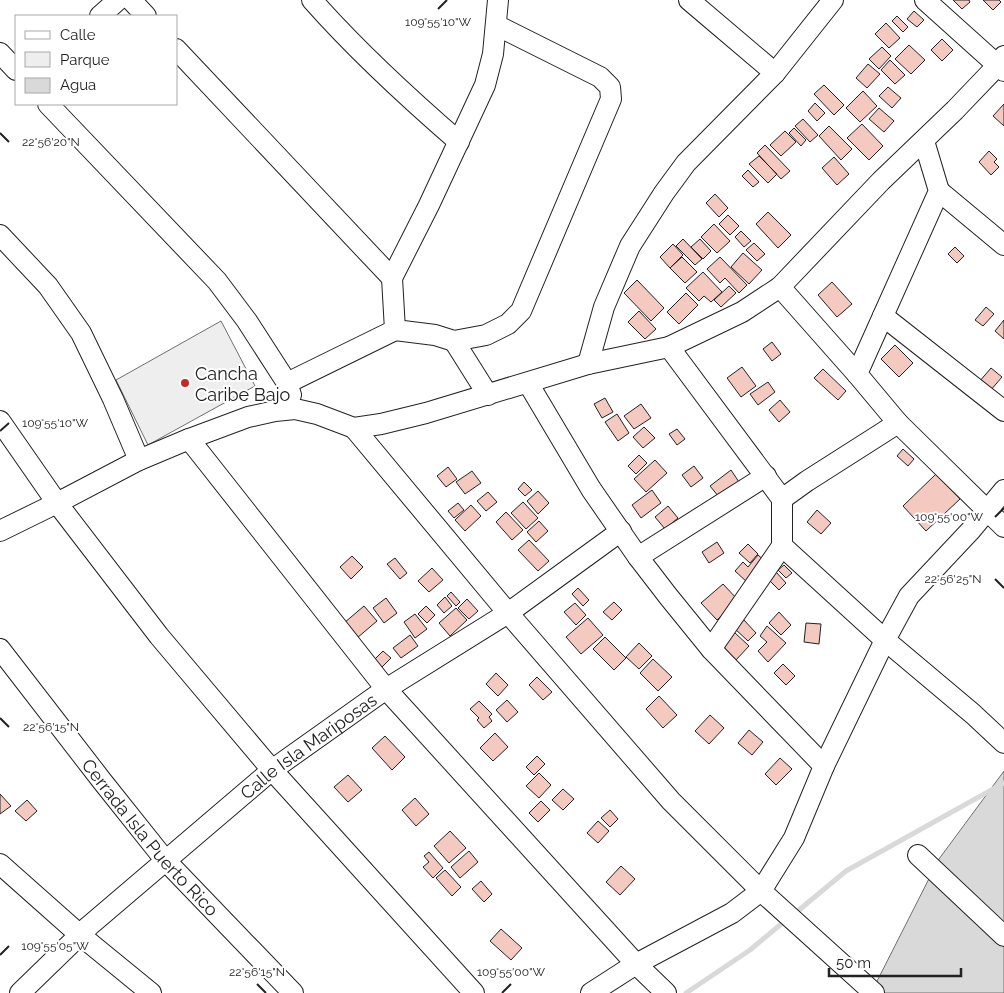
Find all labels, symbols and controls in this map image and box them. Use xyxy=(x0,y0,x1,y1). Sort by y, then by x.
legend xyxy=(15,15,178,105)
text: 109°55'10"W xyxy=(405,15,471,29)
text: Calle xyxy=(60,26,96,44)
text: Parque xyxy=(60,51,110,69)
text: Agua xyxy=(60,76,96,94)
text: 22°56'20"N xyxy=(22,135,80,149)
place label: Cancha Caribe Bajo xyxy=(195,363,291,405)
marker: Cancha Caribe Bajo xyxy=(179,377,191,389)
text: 109°55'10"W xyxy=(22,416,88,430)
text: 109°55'00"W xyxy=(915,510,984,524)
text: 22°56'25"N xyxy=(924,572,982,586)
street label: Calle Isla Mariposas xyxy=(236,689,381,803)
text: 22°56'15"N xyxy=(23,720,79,734)
street label: Cerrada Isla Puerto Rico xyxy=(78,754,223,920)
text: 109°55'05"W xyxy=(21,939,89,953)
scale bar xyxy=(829,946,962,978)
text: 50 m xyxy=(836,954,871,972)
text: 22°56'15"N xyxy=(229,965,285,979)
text: 109°55'00"W xyxy=(477,965,546,979)

